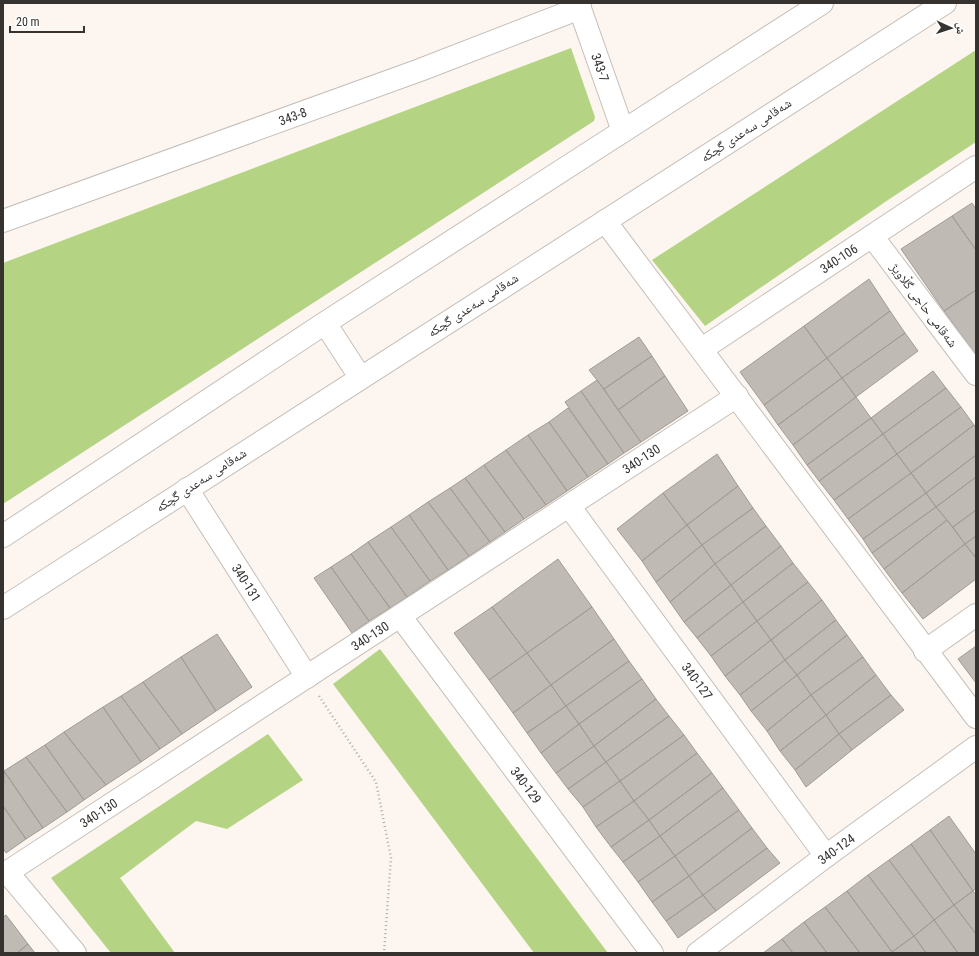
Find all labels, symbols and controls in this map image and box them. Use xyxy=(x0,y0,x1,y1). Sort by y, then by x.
scale bar xyxy=(10,8,84,34)
north arrow xyxy=(931,8,971,48)
text: 20 m xyxy=(16,15,40,29)
text: ش xyxy=(953,22,967,35)
street label: 343-7 xyxy=(589,51,612,83)
street label: شەقامی سەعدی گچکە xyxy=(698,95,795,166)
street label: 343-8 xyxy=(276,104,309,128)
street label: 340-106 xyxy=(817,240,860,276)
street label: شەقامی حاجی گڵاویژ xyxy=(886,258,962,351)
street label: شەقامی سەعدی گچکە xyxy=(425,270,522,341)
street label: 340-130 xyxy=(620,441,663,476)
street label: شەقامی سەعدی گچکە xyxy=(153,445,250,516)
street label: 340-131 xyxy=(229,561,264,604)
street label: 340-130 xyxy=(348,618,391,653)
street label: 340-127 xyxy=(679,660,716,702)
street label: 340-129 xyxy=(508,764,545,806)
street label: 340-130 xyxy=(77,795,120,830)
street label: 340-124 xyxy=(815,830,858,867)

